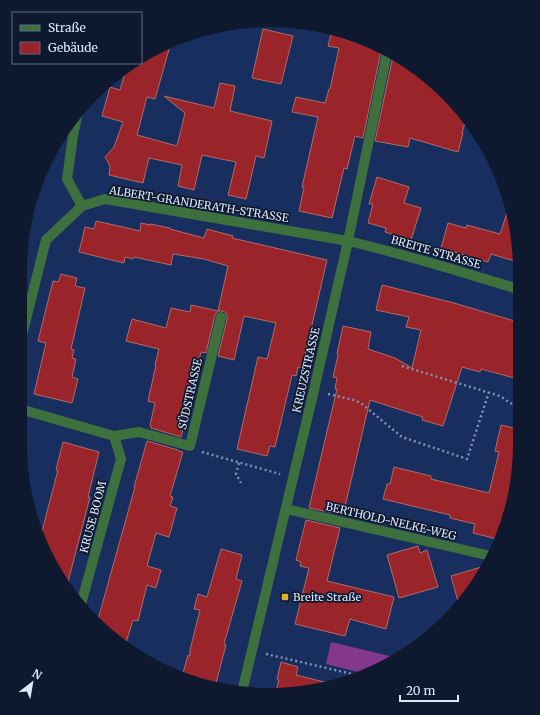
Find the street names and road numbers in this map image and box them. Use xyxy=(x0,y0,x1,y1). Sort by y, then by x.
street label: ALBERT-GRANDERATH-STRASSE xyxy=(107,183,290,225)
street label: BREITE STRASSE xyxy=(389,232,483,272)
street label: KREUZSTRASSE xyxy=(289,326,323,414)
street label: SÜDSTRASSE xyxy=(175,357,205,431)
street label: KRUSE BOOM xyxy=(77,479,109,555)
street label: BERTHOLD-NELKE-WEG xyxy=(324,499,458,543)

